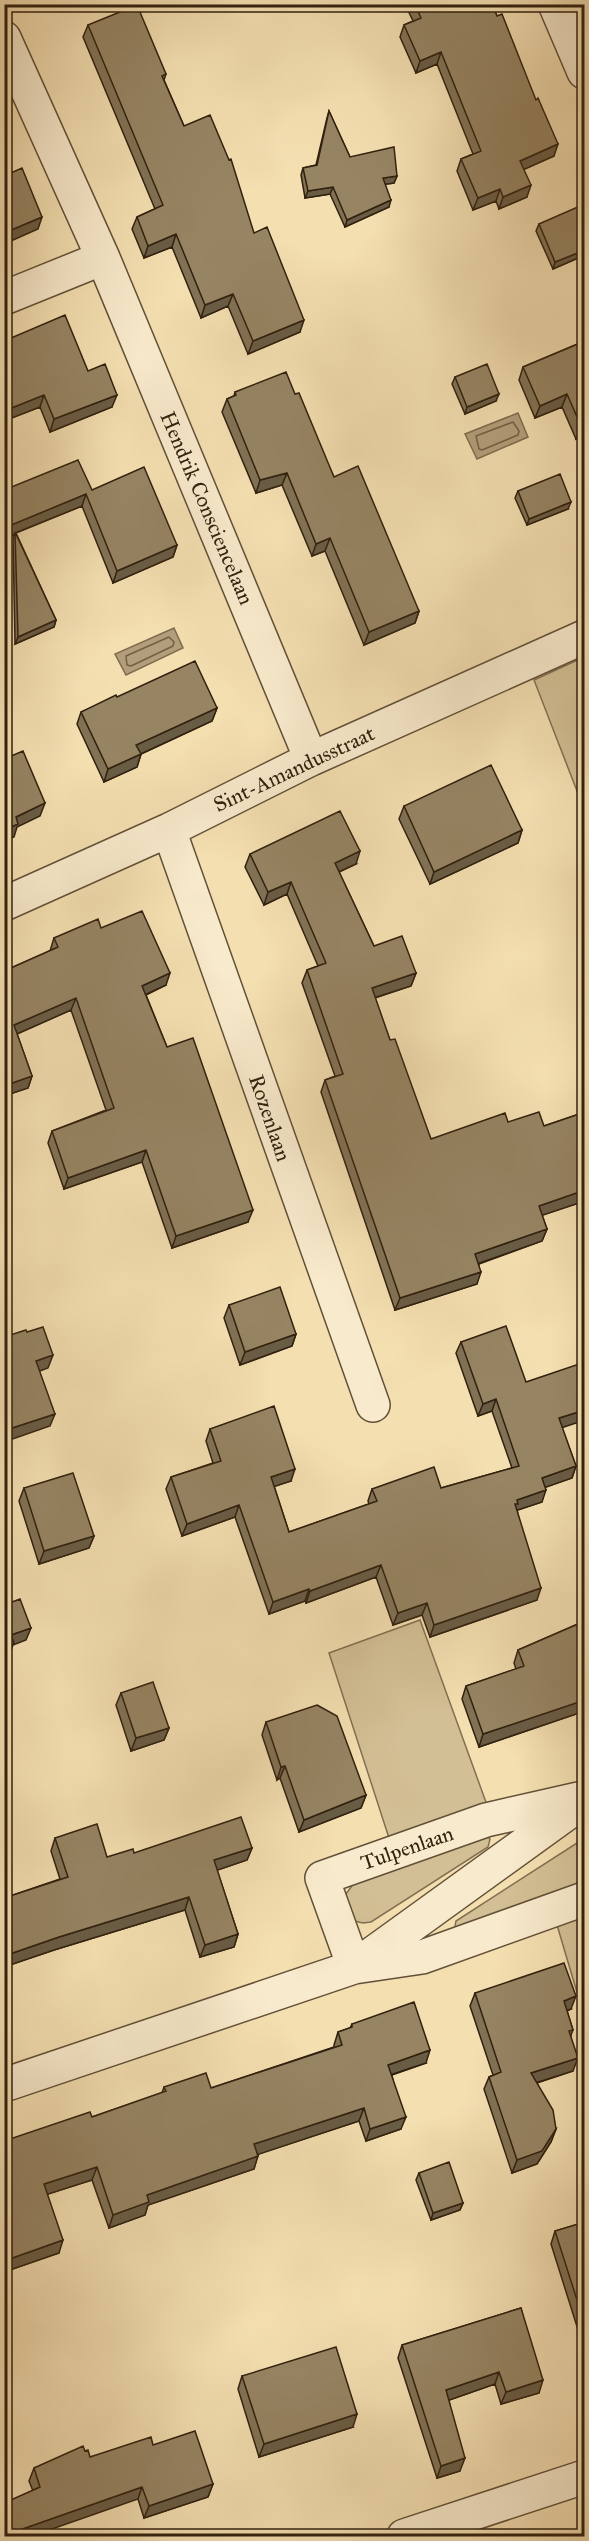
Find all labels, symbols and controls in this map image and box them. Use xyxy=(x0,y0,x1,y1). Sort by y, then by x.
street label: Hendrik Consciencelaan xyxy=(154,407,260,609)
street label: Sint-Amandusstraat xyxy=(209,720,379,818)
street label: Rozenlaan xyxy=(243,1071,297,1165)
street label: Tulpenlaan xyxy=(357,1820,457,1876)

